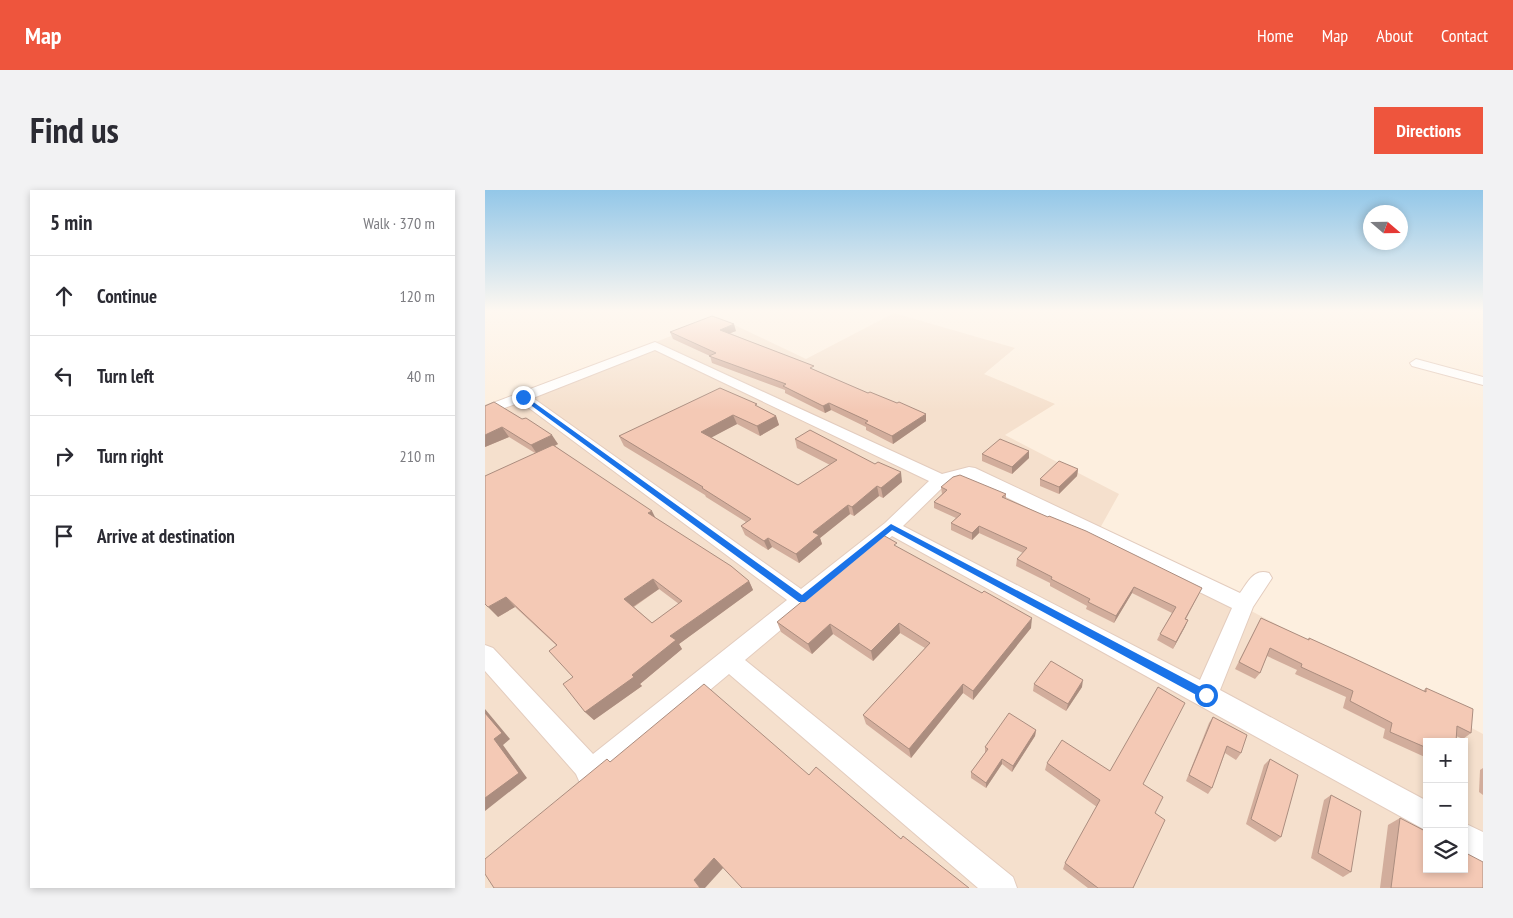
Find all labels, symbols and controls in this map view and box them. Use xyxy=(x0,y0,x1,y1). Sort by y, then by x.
text: Map xyxy=(25,20,62,51)
text: Home xyxy=(1257,24,1294,47)
text: Map xyxy=(1322,24,1348,47)
text: About xyxy=(1376,24,1413,47)
text: Contact xyxy=(1441,24,1488,47)
text: Find us xyxy=(30,107,119,153)
button: Directions xyxy=(1374,107,1483,154)
north arrow xyxy=(1363,205,1408,250)
text: 5 min xyxy=(50,209,92,236)
text: Walk · 370 m xyxy=(363,213,435,233)
icon: ahead xyxy=(50,282,78,310)
text: Continue xyxy=(97,284,157,308)
text: 120 m xyxy=(400,286,435,306)
icon: left xyxy=(50,362,78,390)
text: Turn left xyxy=(97,364,154,388)
text: 40 m xyxy=(407,366,435,386)
route end xyxy=(512,386,535,409)
icon: right xyxy=(50,442,78,470)
text: Turn right xyxy=(97,444,163,468)
text: 210 m xyxy=(400,446,435,466)
icon: arrive xyxy=(50,522,78,550)
text: Arrive at destination xyxy=(97,524,235,548)
route start xyxy=(1195,684,1218,707)
map controls xyxy=(1423,738,1468,873)
button: + xyxy=(1423,738,1468,783)
button: − xyxy=(1423,783,1468,828)
button: layers xyxy=(1423,828,1468,873)

